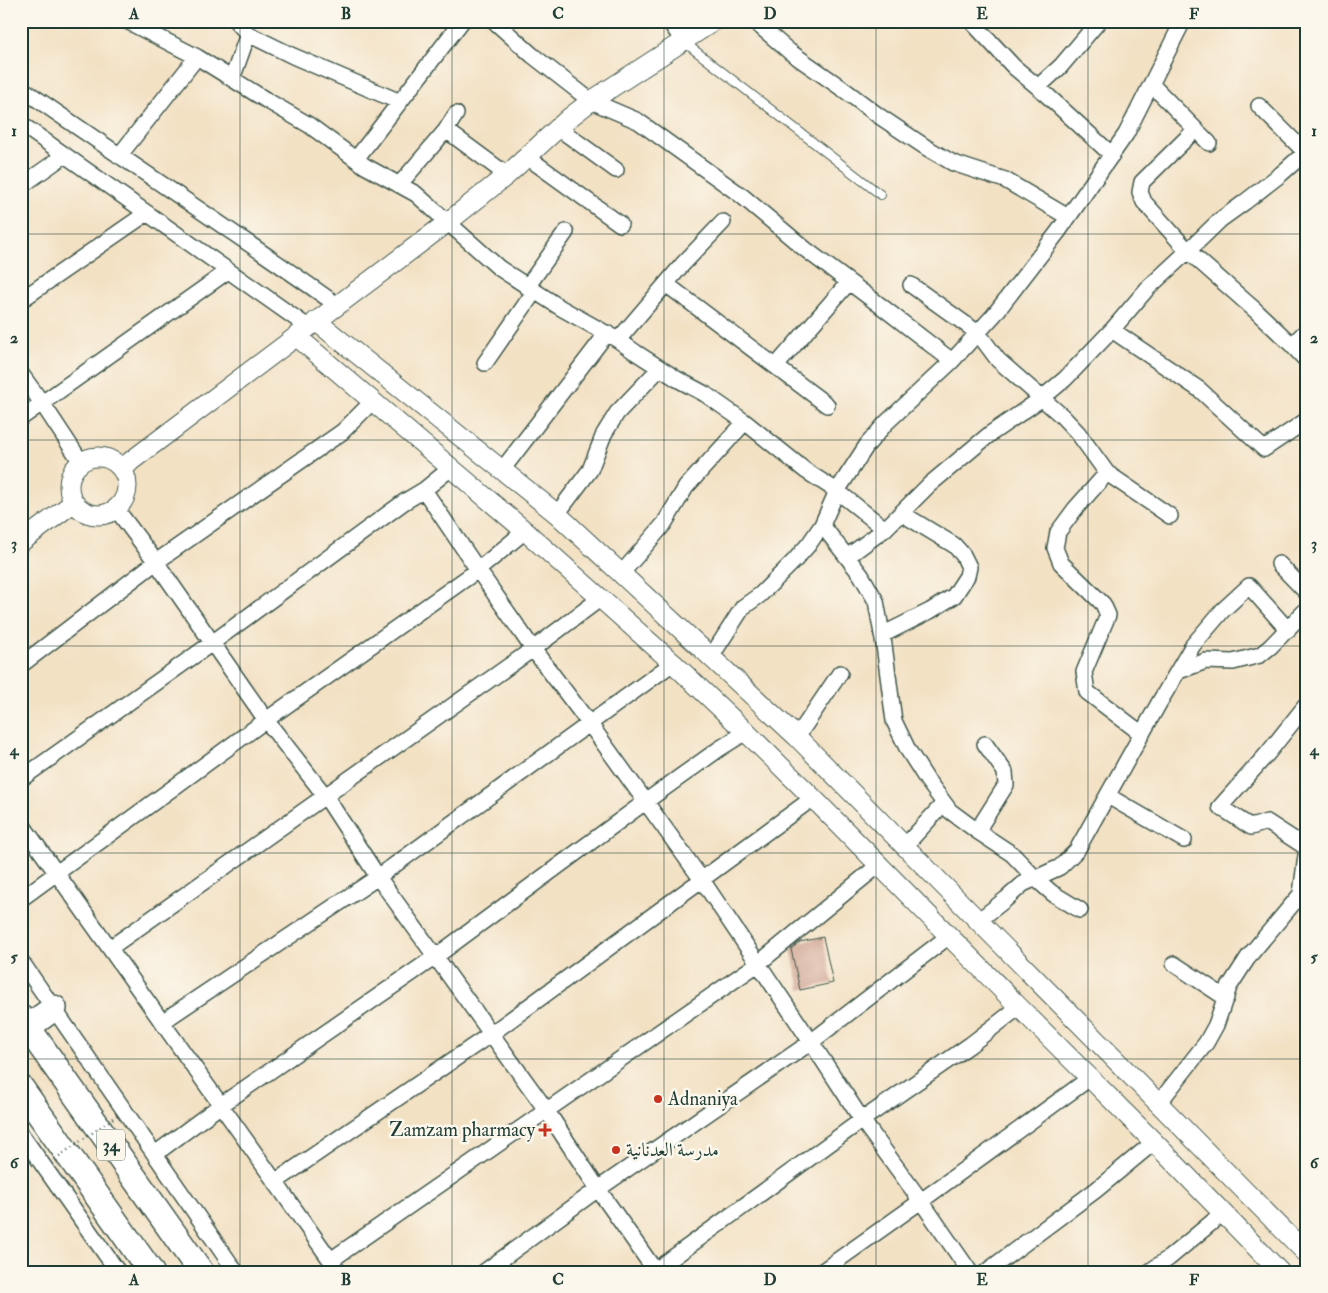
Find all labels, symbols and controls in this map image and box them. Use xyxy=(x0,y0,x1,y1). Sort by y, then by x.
text: A xyxy=(128,4,140,24)
text: B xyxy=(341,4,351,24)
text: C xyxy=(552,4,564,24)
text: D xyxy=(763,4,777,24)
text: E xyxy=(976,4,988,24)
text: F xyxy=(1189,4,1199,24)
text: 1 xyxy=(11,121,17,141)
text: 1 xyxy=(1311,121,1317,141)
text: 2 xyxy=(10,328,18,348)
text: 2 xyxy=(1310,328,1318,348)
text: 3 xyxy=(11,534,17,554)
text: 3 xyxy=(1311,534,1317,554)
text: 4 xyxy=(9,740,20,760)
text: 4 xyxy=(1309,740,1320,760)
text: 5 xyxy=(10,947,18,967)
text: 5 xyxy=(1310,947,1318,967)
place label: Adnaniya xyxy=(667,1087,738,1111)
marker: Adnaniya xyxy=(652,1093,664,1105)
place label: Zamzam pharmacy xyxy=(390,1118,536,1143)
marker: Zamzam pharmacy xyxy=(539,1124,551,1136)
road number: 34 xyxy=(97,1130,125,1160)
place label: مدرسة العدنانية xyxy=(626,1138,719,1162)
marker: مدرسة العدنانية xyxy=(610,1144,622,1156)
text: 6 xyxy=(10,1153,20,1173)
text: 6 xyxy=(1310,1153,1320,1173)
text: A xyxy=(128,1270,140,1290)
text: B xyxy=(341,1270,351,1290)
text: C xyxy=(552,1270,564,1290)
text: D xyxy=(763,1270,777,1290)
text: E xyxy=(976,1270,988,1290)
text: F xyxy=(1189,1270,1199,1290)

